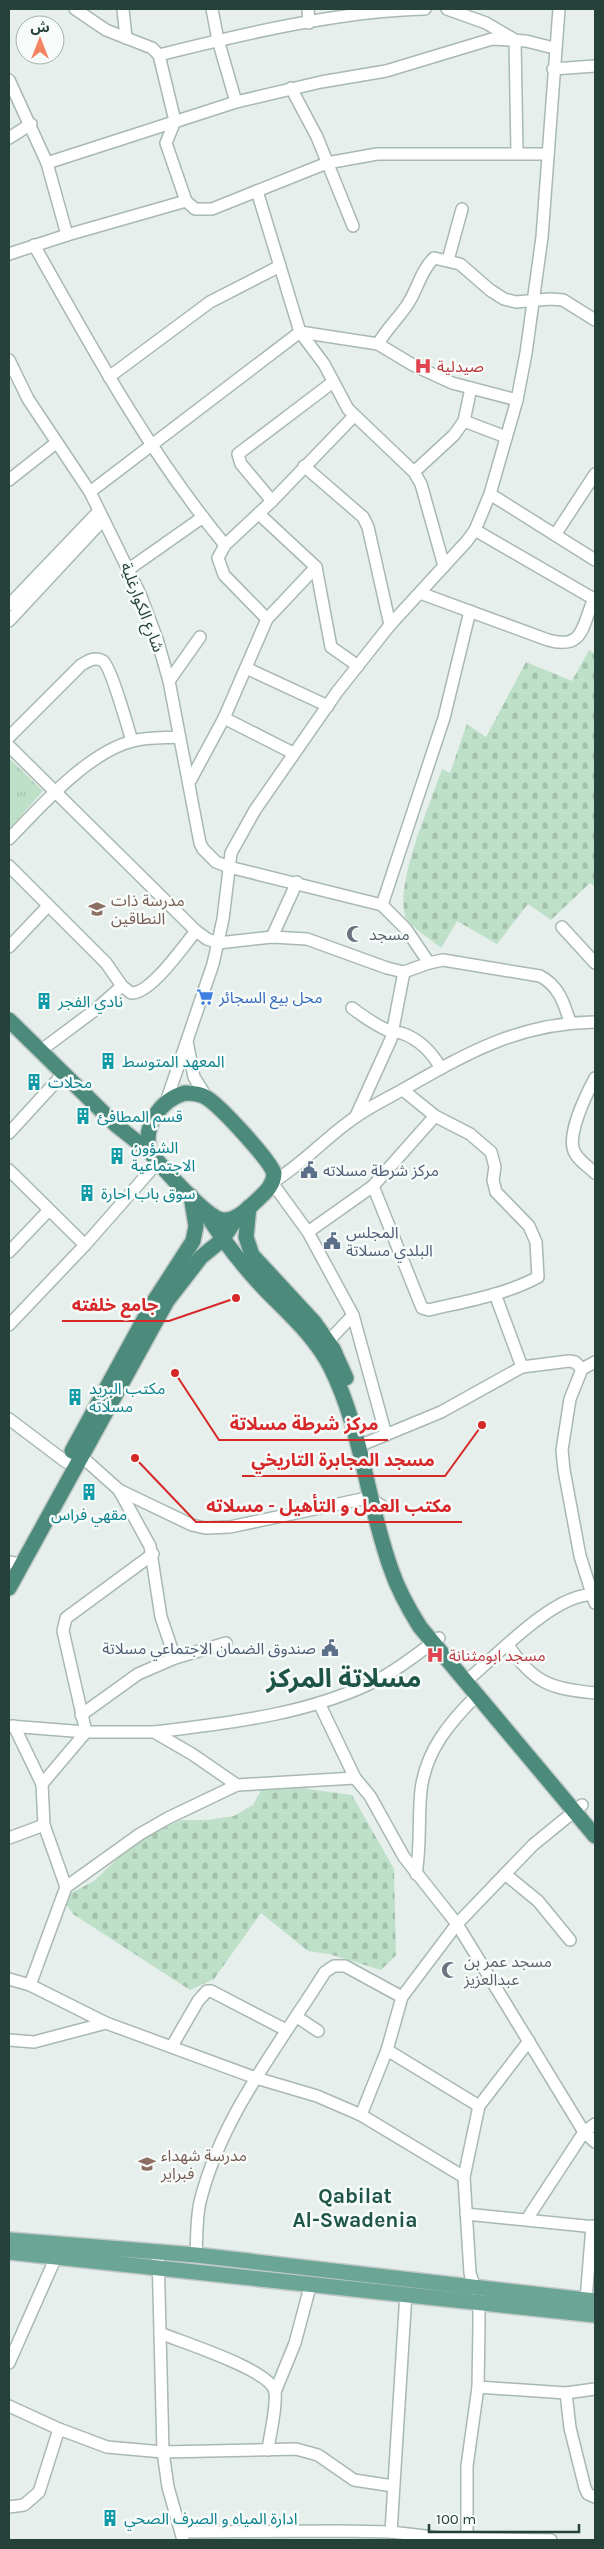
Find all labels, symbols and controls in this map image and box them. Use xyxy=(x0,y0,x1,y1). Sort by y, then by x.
north arrow xyxy=(15,15,65,65)
text: ش xyxy=(30,19,50,36)
hospital icon: صيدلية xyxy=(413,356,433,376)
place label: صيدلية xyxy=(437,357,484,376)
street label: شارع الكوارغلية xyxy=(114,560,168,656)
place label: مدرسة ذات النطاقين xyxy=(111,891,185,928)
school or university icon: مدرسة ذات النطاقين xyxy=(87,899,107,919)
mosque icon: مسجد xyxy=(345,924,365,944)
place label: مسجد xyxy=(369,925,410,944)
supermarket icon: محل بيع السجائر xyxy=(195,987,215,1007)
place label: محل بيع السجائر xyxy=(218,988,323,1010)
building icon: نادي الفجر xyxy=(34,991,54,1011)
place label: نادي الفجر xyxy=(57,992,123,1014)
building icon: المعهد المتوسط xyxy=(98,1051,118,1071)
place label: المعهد المتوسط xyxy=(122,1052,225,1071)
building icon: محلات xyxy=(24,1072,44,1092)
place label: محلات xyxy=(48,1073,92,1092)
building icon: قسم المطافئ xyxy=(73,1106,93,1126)
place label: قسم المطافئ xyxy=(97,1107,183,1129)
place label: الشؤون الاجتماعية xyxy=(131,1138,195,1175)
building icon: الشؤون الاجتماعية xyxy=(107,1146,127,1166)
public building icon: مركز شرطة مسلاته xyxy=(299,1160,319,1180)
place label: مركز شرطة مسلاته xyxy=(323,1161,439,1180)
building icon: سوق باب احارة xyxy=(77,1183,97,1203)
place label: سوق باب احارة xyxy=(101,1184,196,1203)
place label: المجلس البلدي مسلاتة xyxy=(346,1223,433,1263)
public building icon: المجلس البلدي مسلاتة xyxy=(322,1231,342,1251)
callout: جامع خلفته xyxy=(62,1288,169,1321)
text: جامع خلفته xyxy=(72,1294,158,1318)
place label: مكتب البريد مسلاته xyxy=(89,1379,165,1416)
building icon: مكتب البريد مسلاته xyxy=(65,1387,85,1407)
callout: مركز شرطة مسلاتة xyxy=(219,1407,388,1440)
text: مركز شرطة مسلاتة xyxy=(230,1413,378,1435)
callout: مسجد المجابرة التاريخي xyxy=(242,1443,445,1476)
text: مسجد المجابرة التاريخي xyxy=(251,1449,435,1474)
building icon: مقهي فراس xyxy=(79,1482,99,1502)
callout: مكتب العمل و التأهيل - مسلاته xyxy=(196,1489,462,1522)
text: مكتب العمل و التأهيل - مسلاته xyxy=(206,1493,452,1517)
place label: مقهي فراس xyxy=(51,1505,127,1527)
public building icon: صندوق الضمان الاجتماعي مسلاتة xyxy=(320,1638,340,1658)
place label: صندوق الضمان الاجتماعي مسلاتة xyxy=(102,1639,316,1661)
hospital icon: مسجد ابومثنانة xyxy=(425,1645,445,1665)
place label: مسجد ابومثنانة xyxy=(449,1646,546,1665)
district label: مسلاتة المركز xyxy=(266,1663,421,1694)
place label: مسجد عمر بن عبدالعزيز xyxy=(463,1952,552,1989)
mosque icon: مسجد عمر بن عبدالعزيز xyxy=(440,1960,460,1980)
place label: مدرسة شهداء فبراير xyxy=(160,2146,247,2183)
school or university icon: مدرسة شهداء فبراير xyxy=(137,2154,157,2174)
district label: Qabilat Al-Swadenia xyxy=(292,2184,418,2232)
scale bar xyxy=(429,2502,579,2534)
building icon: ادارة المياه و الصرف الصحي xyxy=(100,2508,120,2528)
place label: ادارة المياه و الصرف الصحي xyxy=(124,2509,298,2531)
text: 100 m xyxy=(436,2510,476,2528)

